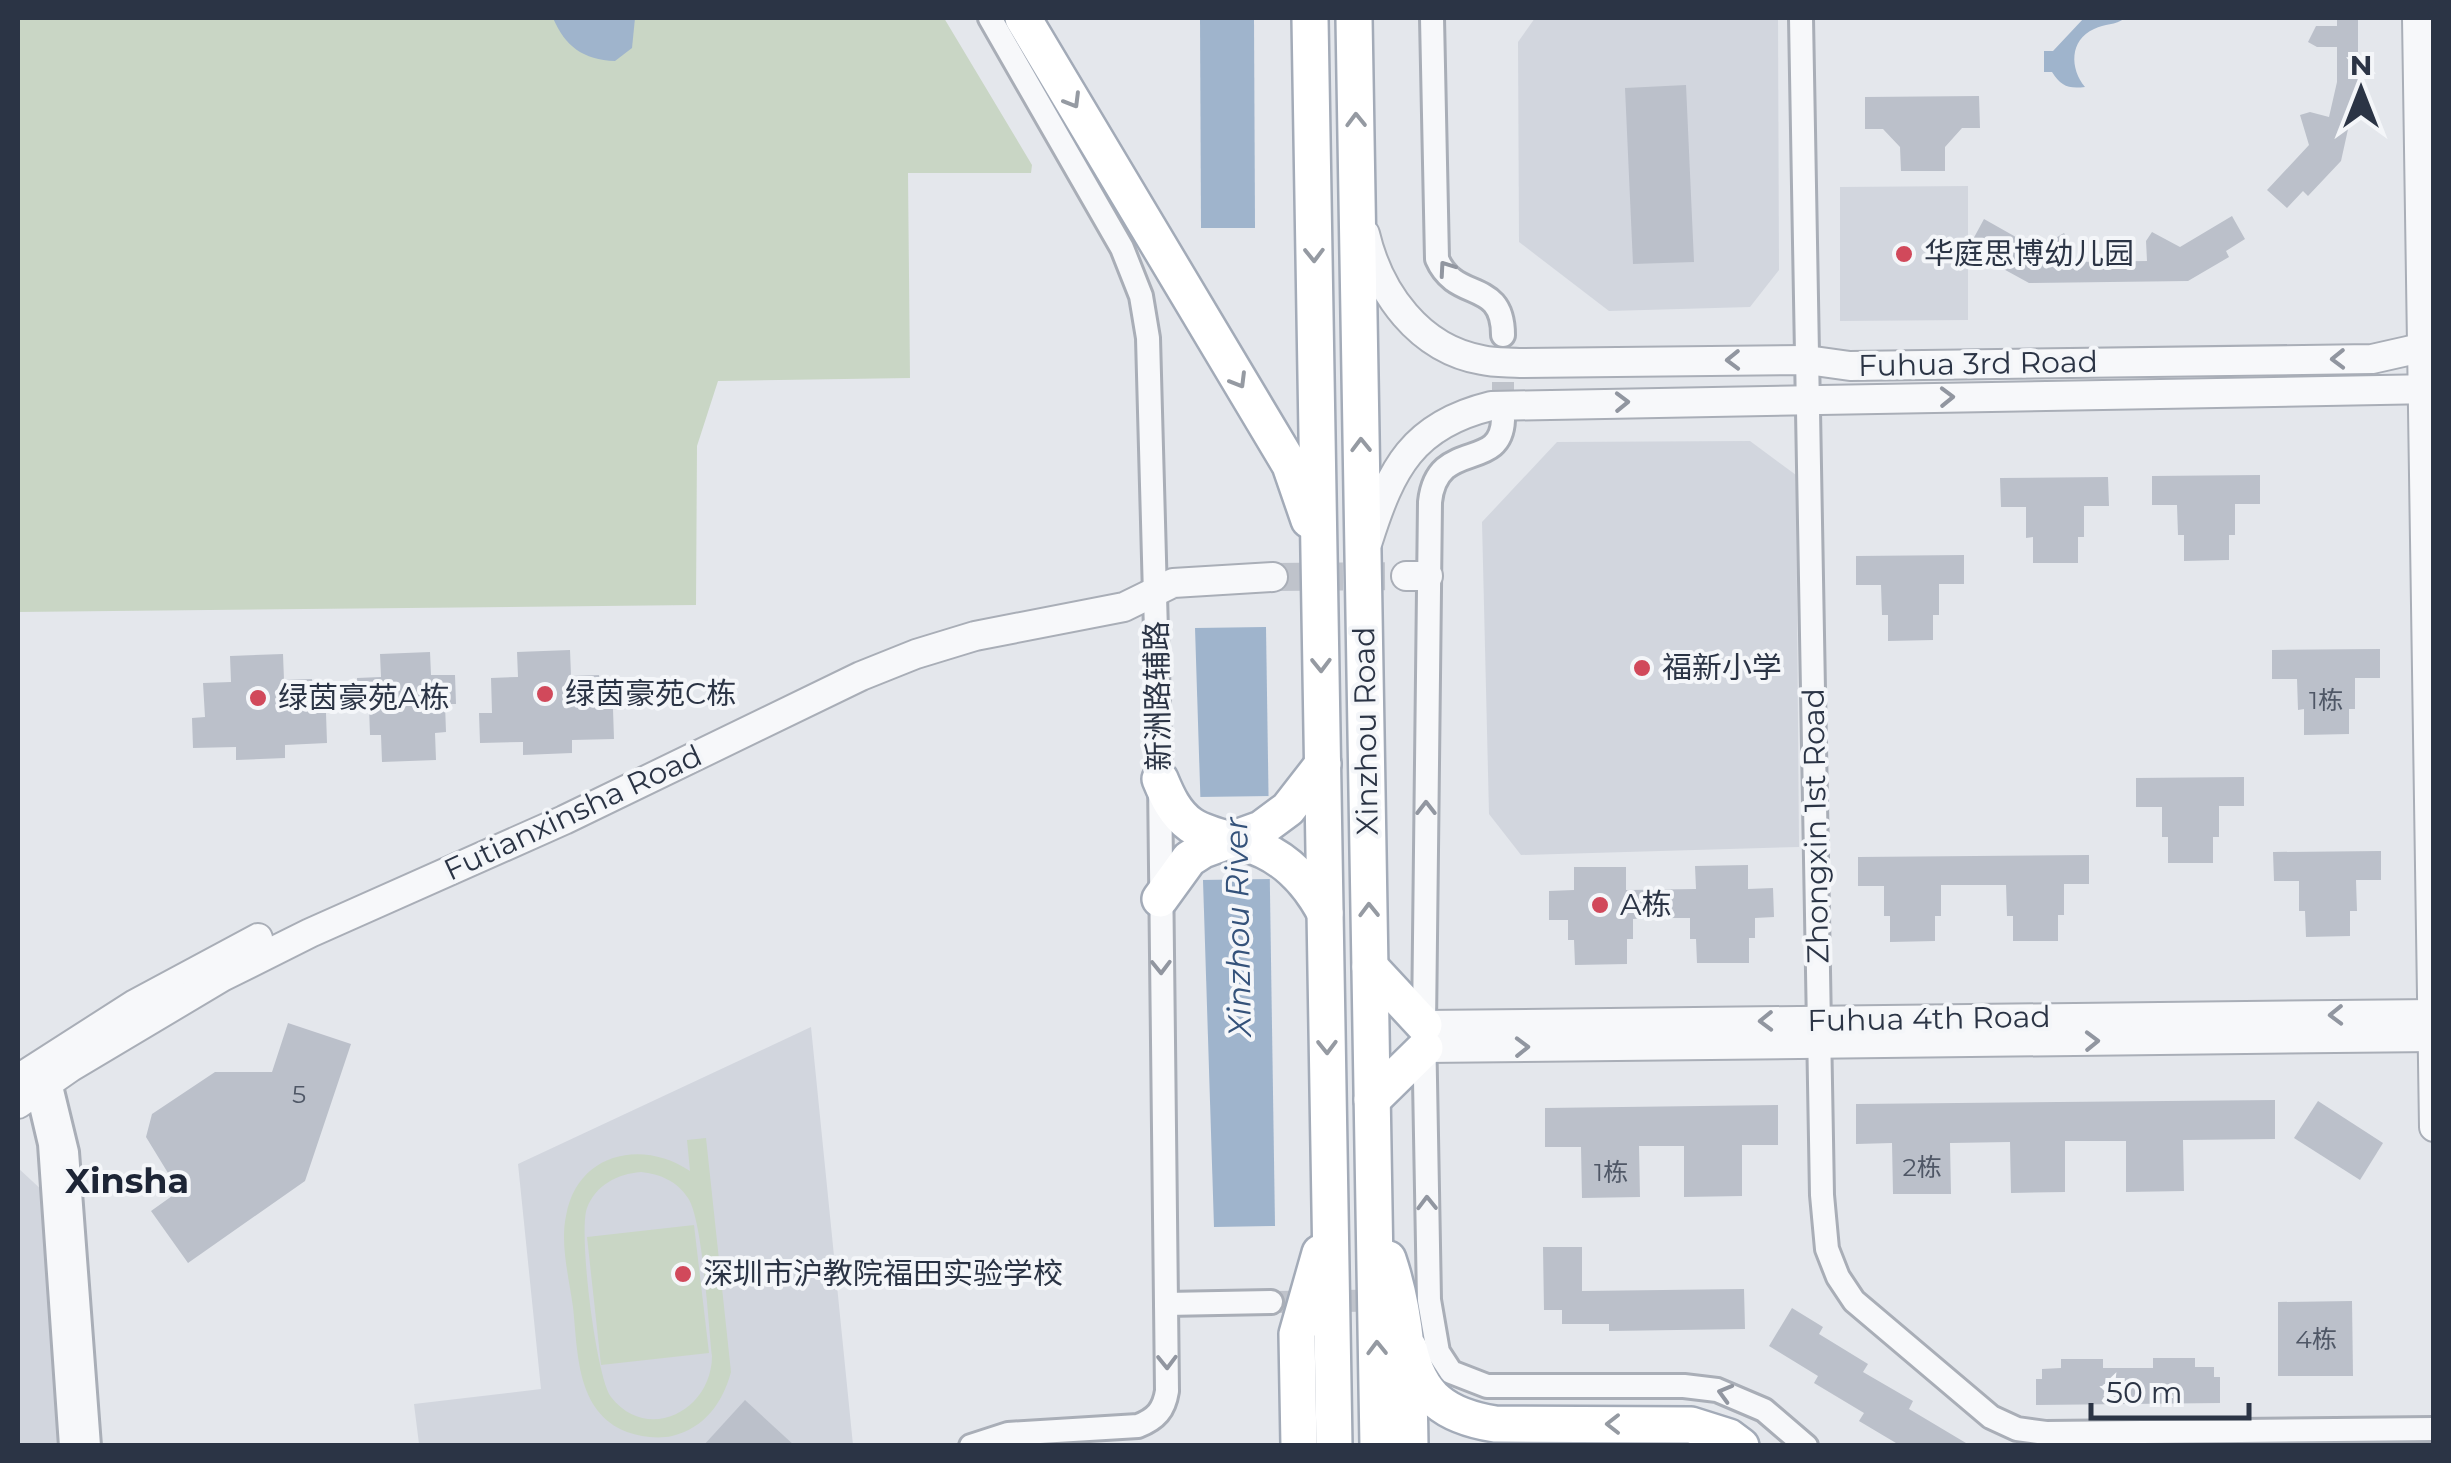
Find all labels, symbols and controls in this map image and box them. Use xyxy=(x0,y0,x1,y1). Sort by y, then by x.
north arrow xyxy=(2311,40,2411,140)
text: N xyxy=(2350,48,2372,82)
one-way arrow xyxy=(1061,90,1080,108)
one-way arrow xyxy=(1345,112,1366,128)
place label: 华庭思博幼儿园 xyxy=(1924,235,2134,272)
marker: 华庭思博幼儿园 xyxy=(1893,243,1915,265)
one-way arrow xyxy=(1304,247,1325,263)
one-way arrow xyxy=(1440,261,1458,279)
street label: Fuhua 3rd Road xyxy=(1858,343,2098,384)
one-way arrow xyxy=(2329,348,2344,370)
one-way arrow xyxy=(1725,350,1741,371)
one-way arrow xyxy=(1227,370,1247,388)
one-way arrow xyxy=(1940,386,1956,408)
one-way arrow xyxy=(1615,392,1631,413)
one-way arrow xyxy=(1351,437,1372,453)
street label: 新洲路辅路 xyxy=(1138,621,1177,771)
street label: Xinzhou Road xyxy=(1345,626,1386,836)
place label: 福新小学 xyxy=(1662,649,1782,686)
marker: 福新小学 xyxy=(1631,657,1653,679)
one-way arrow xyxy=(1310,658,1332,673)
place label: 绿茵豪苑C栋 xyxy=(565,675,736,712)
place label: 绿茵豪苑A栋 xyxy=(278,679,450,716)
marker: 绿茵豪苑C栋 xyxy=(534,683,556,705)
house number: 1栋 xyxy=(2309,685,2343,715)
marker: 绿茵豪苑A栋 xyxy=(247,687,269,709)
street label: Zhongxin 1st Road xyxy=(1795,688,1836,964)
street label: Futianxinsha Road xyxy=(438,737,708,889)
one-way arrow xyxy=(1415,800,1437,816)
water label: Xinzhou River xyxy=(1216,816,1259,1039)
place label: A栋 xyxy=(1620,886,1672,923)
marker: A栋 xyxy=(1589,894,1611,916)
one-way arrow xyxy=(1358,902,1380,918)
one-way arrow xyxy=(1150,960,1172,976)
street label: Fuhua 4th Road xyxy=(1807,998,2051,1039)
one-way arrow xyxy=(2328,1004,2344,1025)
one-way arrow xyxy=(1758,1011,1774,1032)
one-way arrow xyxy=(2085,1031,2101,1052)
one-way arrow xyxy=(1516,1036,1531,1058)
one-way arrow xyxy=(1316,1040,1338,1055)
house number: 5 xyxy=(292,1079,306,1109)
house number: 2栋 xyxy=(1902,1152,1942,1182)
house number: 1栋 xyxy=(1594,1157,1628,1187)
district label: Xinsha xyxy=(65,1159,189,1202)
one-way arrow xyxy=(1416,1195,1437,1211)
place label: 深圳市沪教院福田实验学校 xyxy=(703,1255,1063,1292)
marker: 深圳市沪教院福田实验学校 xyxy=(672,1263,694,1285)
house number: 4栋 xyxy=(2295,1324,2337,1354)
one-way arrow xyxy=(1366,1340,1387,1356)
one-way arrow xyxy=(1156,1356,1178,1371)
scale bar xyxy=(2091,1358,2248,1420)
text: 50 m xyxy=(2106,1374,2183,1411)
one-way arrow xyxy=(1717,1384,1734,1405)
one-way arrow xyxy=(1605,1413,1620,1435)

